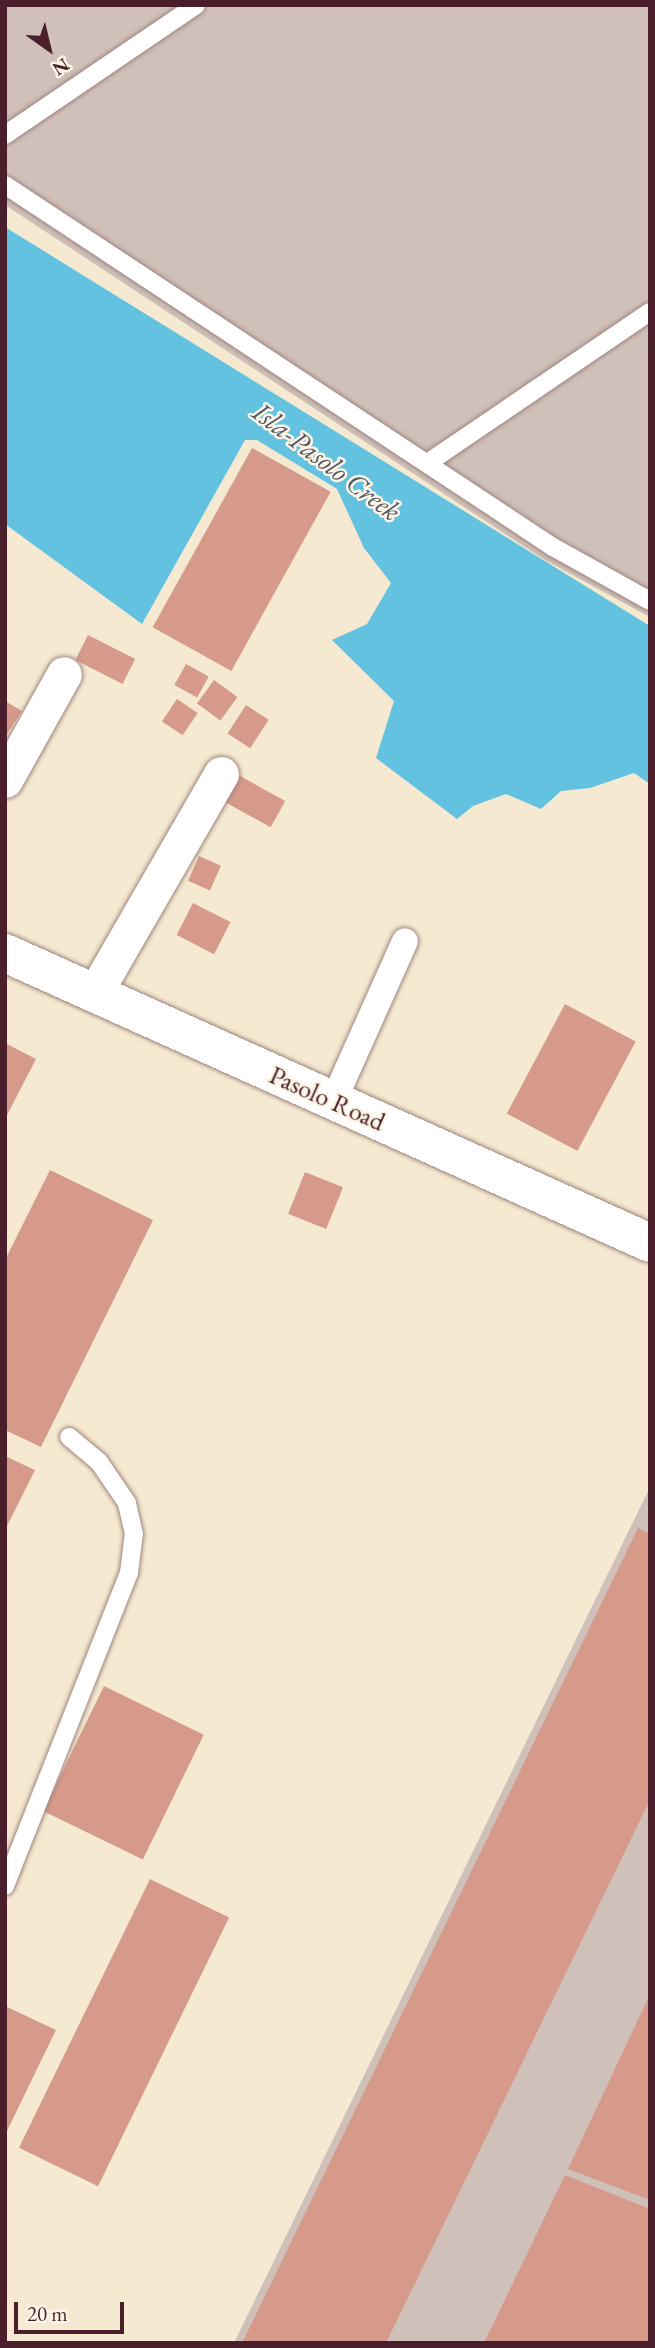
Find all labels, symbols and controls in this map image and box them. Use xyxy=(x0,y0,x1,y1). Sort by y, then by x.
north arrow xyxy=(14,14,84,84)
text: N xyxy=(48,52,74,81)
water label: Isla-Pasolo Creek xyxy=(246,394,408,528)
street label: Pasolo Road xyxy=(264,1060,390,1138)
scale bar xyxy=(18,2288,128,2332)
text: 20 m xyxy=(27,2300,68,2327)

